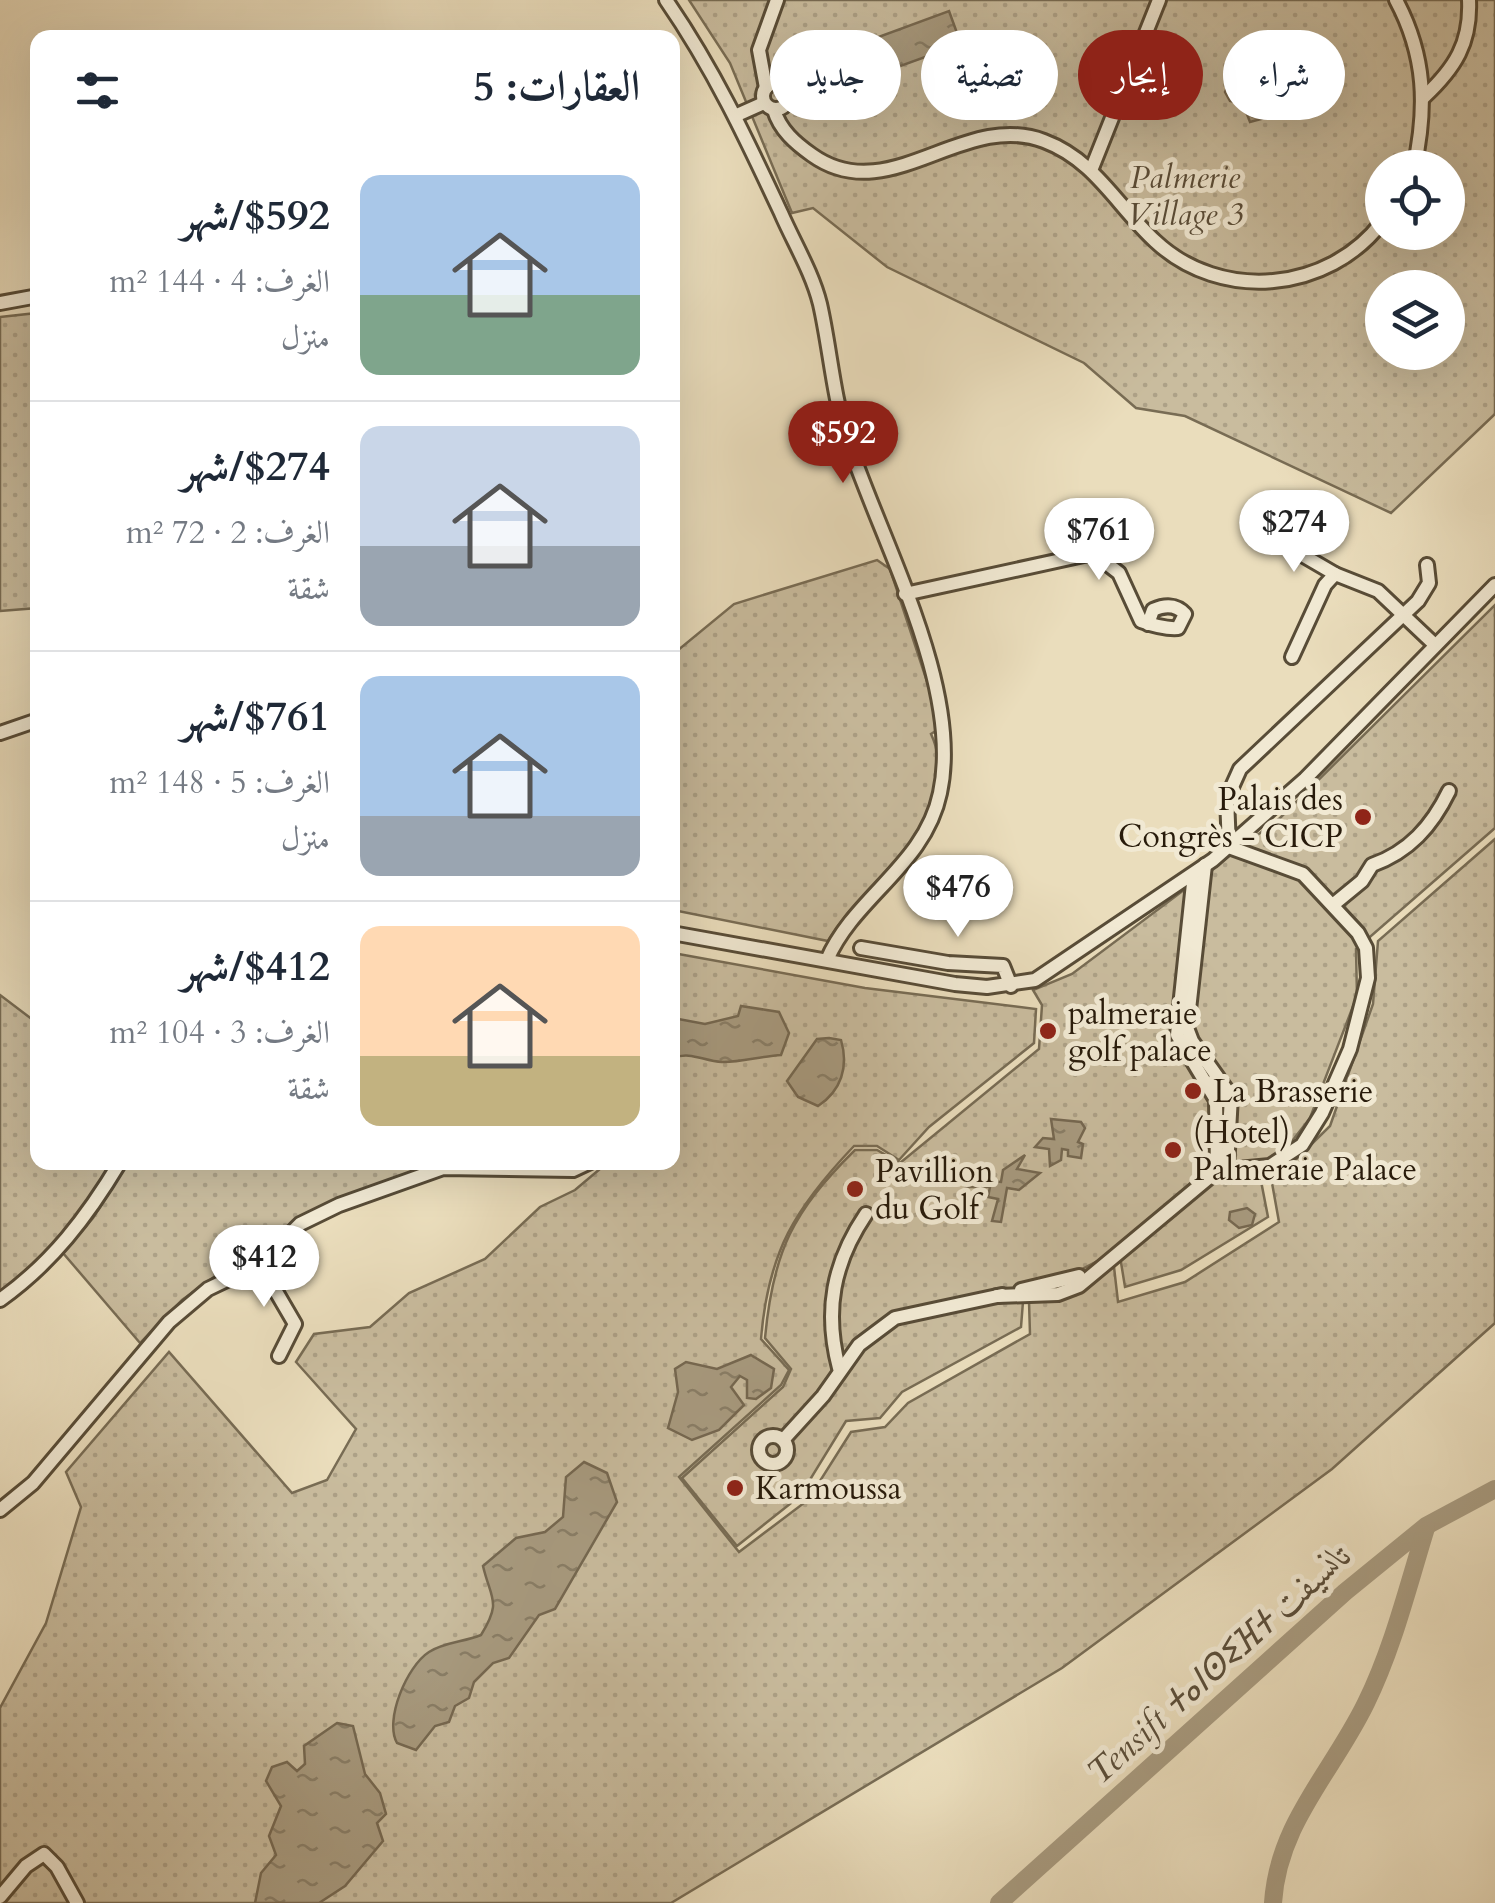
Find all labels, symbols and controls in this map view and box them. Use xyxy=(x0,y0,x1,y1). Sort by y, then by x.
chip: جديد xyxy=(770,30,901,120)
chip: تصفية xyxy=(921,30,1058,120)
chip: إيجار xyxy=(1078,30,1203,120)
chip: شراء xyxy=(1223,30,1345,120)
text: العقارات: 5 xyxy=(473,58,640,115)
icon: filters xyxy=(70,63,125,118)
map controls xyxy=(1365,150,1465,370)
button: locate xyxy=(1365,150,1465,250)
park label: Palmerie Village 3 xyxy=(1127,156,1243,237)
text: $592/شهر xyxy=(181,187,330,244)
icon: home xyxy=(440,215,560,335)
text: الغرف: 4 · 144 m² xyxy=(109,260,330,304)
button: layers xyxy=(1365,270,1465,370)
text: منزل xyxy=(281,316,330,360)
pin: $592 xyxy=(784,401,902,486)
text: $592 xyxy=(810,411,876,455)
text: $274/شهر xyxy=(181,438,330,495)
icon: home xyxy=(440,466,560,586)
pin: $274 xyxy=(1235,490,1353,575)
pin: $761 xyxy=(1040,498,1158,583)
text: $274 xyxy=(1261,500,1327,544)
text: $761 xyxy=(1066,508,1132,552)
text: الغرف: 2 · 72 m² xyxy=(126,511,330,555)
text: شقة xyxy=(288,567,330,611)
text: $761/شهر xyxy=(181,688,330,745)
icon: home xyxy=(440,716,560,836)
text: الغرف: 5 · 148 m² xyxy=(109,761,330,805)
place label: Palais des Congrès - CICP xyxy=(1118,778,1343,859)
marker: Palais des Congrès - CICP xyxy=(1352,806,1374,828)
text: منزل xyxy=(281,817,330,861)
pin: $476 xyxy=(899,855,1017,940)
text: $476 xyxy=(925,865,991,909)
text: $412/شهر xyxy=(181,938,330,995)
icon: home xyxy=(440,966,560,1086)
place label: palmeraie golf palace xyxy=(1068,992,1212,1073)
text: الغرف: 3 · 104 m² xyxy=(109,1011,330,1055)
marker: palmeraie golf palace xyxy=(1037,1020,1059,1042)
text: شقة xyxy=(288,1067,330,1111)
place label: La Brasserie xyxy=(1213,1070,1373,1114)
marker: La Brasserie xyxy=(1182,1080,1204,1102)
place label: (Hotel) Palmeraie Palace xyxy=(1193,1111,1417,1192)
marker: (Hotel) Palmeraie Palace xyxy=(1162,1139,1184,1161)
place label: Pavillion du Golf xyxy=(875,1150,994,1231)
marker: Pavillion du Golf xyxy=(844,1178,866,1200)
pin: $412 xyxy=(205,1225,323,1310)
text: $412 xyxy=(231,1235,297,1279)
place label: Karmoussa xyxy=(755,1467,902,1511)
marker: Karmoussa xyxy=(724,1477,746,1499)
water label: Tensift ⵜⴰⵏⵙⵉⴼⵜ تانسيفت xyxy=(1077,1532,1362,1796)

